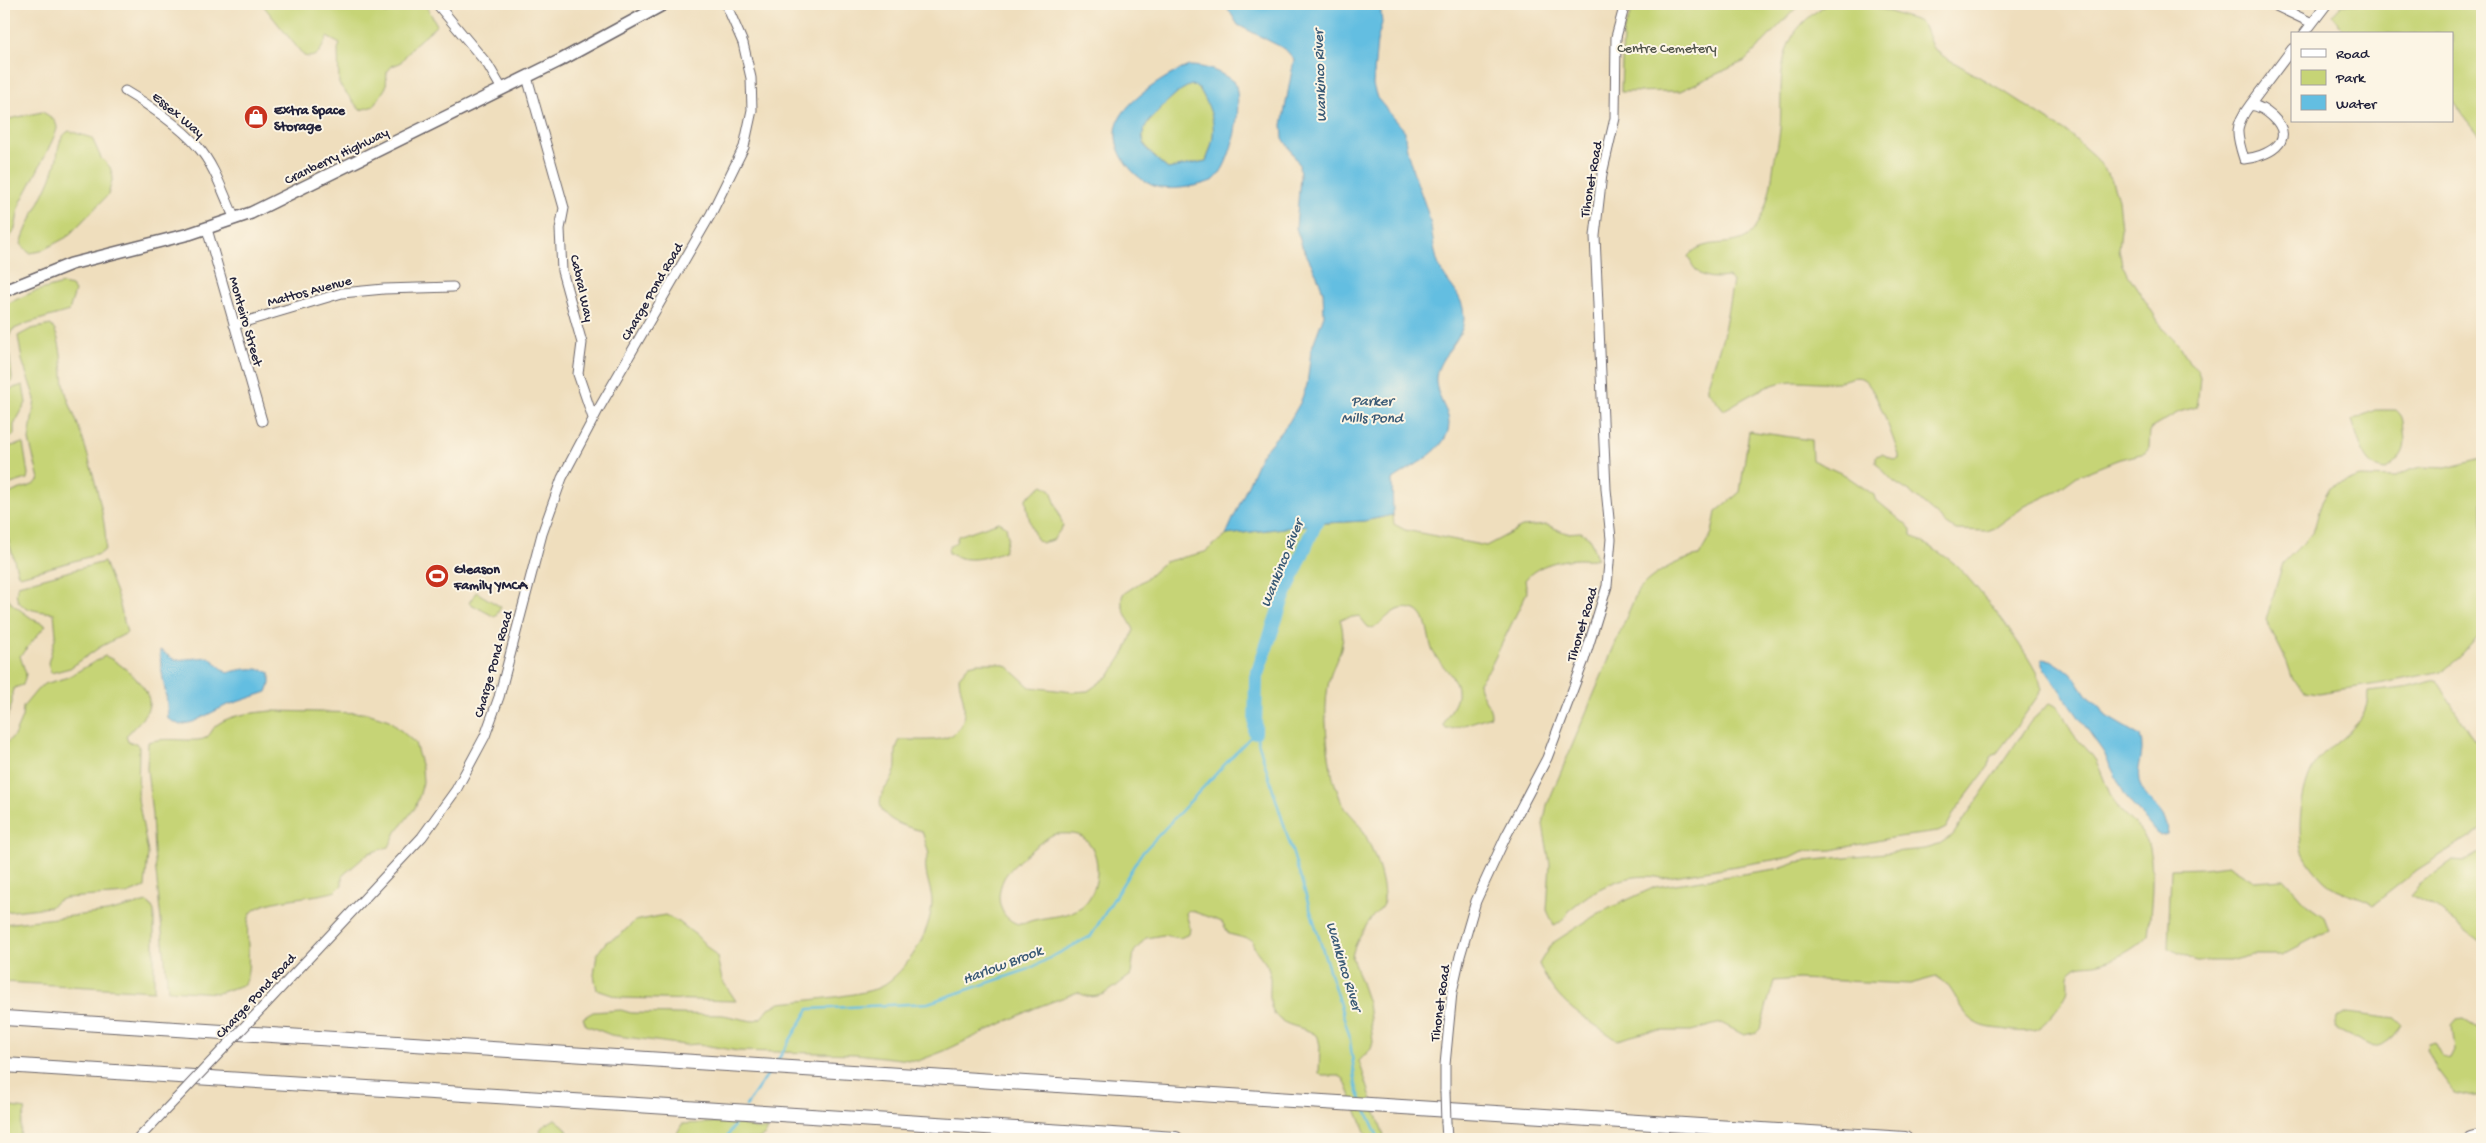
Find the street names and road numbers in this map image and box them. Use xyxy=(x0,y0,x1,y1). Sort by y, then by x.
street label: Essex Way xyxy=(148,89,207,143)
street label: Cranberry Highway xyxy=(282,125,392,190)
street label: Tihonet Road xyxy=(1577,138,1608,220)
street label: Charge Pond Road xyxy=(618,239,689,344)
street label: Cabral Way xyxy=(565,253,597,324)
street label: Mattos Avenue xyxy=(266,273,354,312)
street label: Monteiro Street xyxy=(224,275,266,370)
street label: Tihonet Road xyxy=(1564,584,1603,665)
street label: Charge Pond Road xyxy=(471,608,518,720)
street label: Charge Pond Road xyxy=(213,949,302,1043)
street label: Tihonet Road xyxy=(1428,962,1455,1043)

